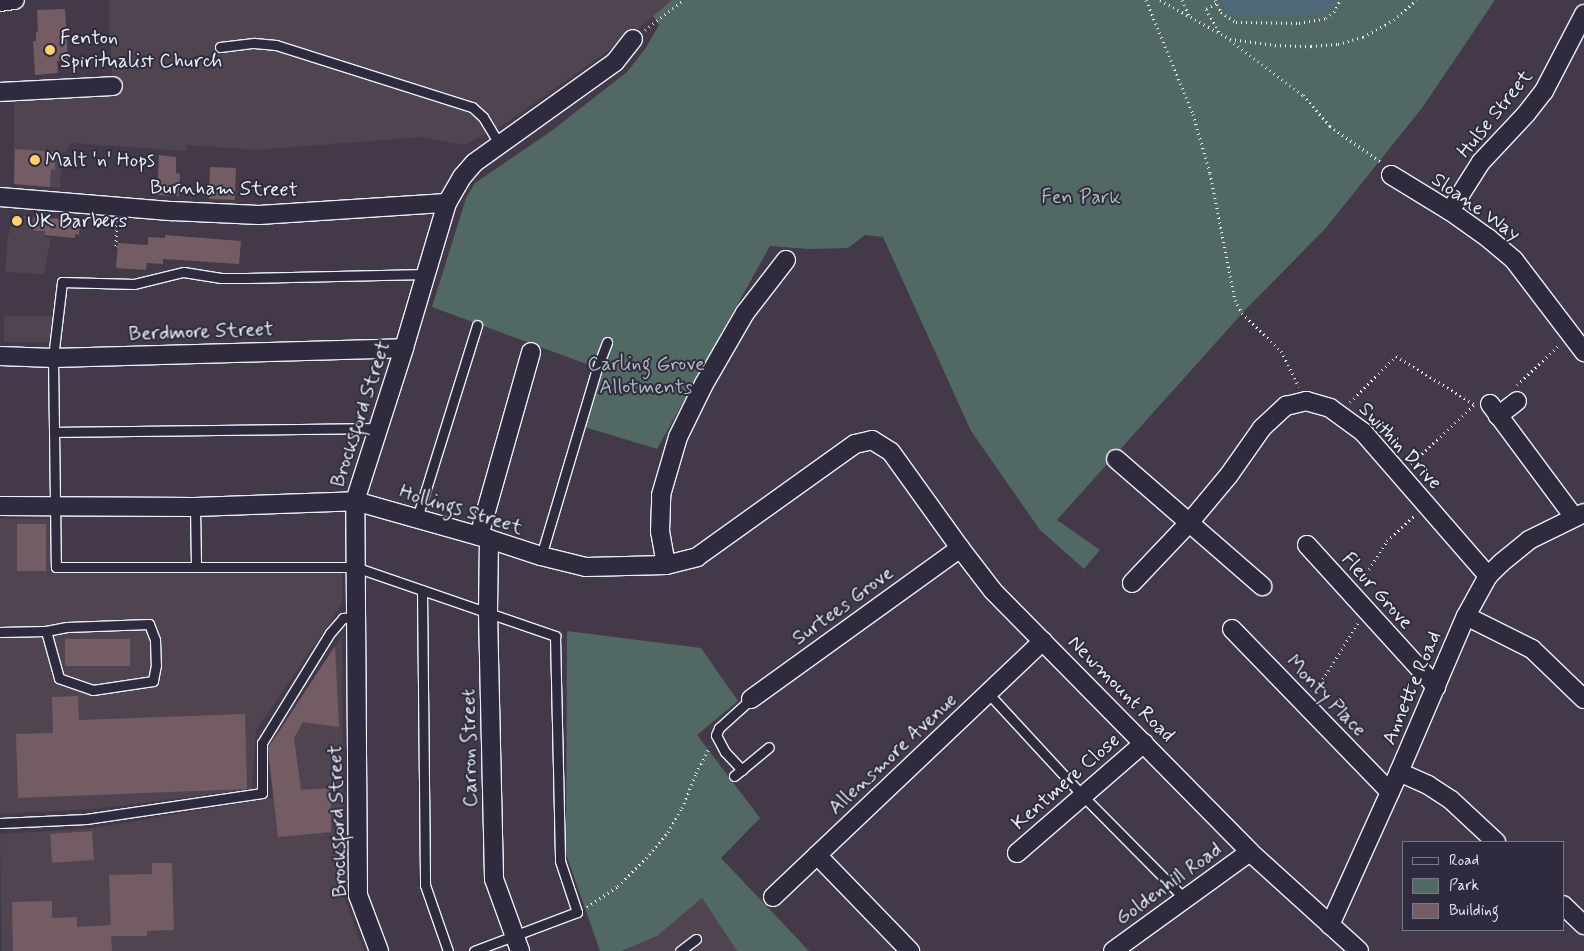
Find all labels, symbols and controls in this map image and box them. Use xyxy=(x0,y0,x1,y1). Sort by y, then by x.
place label: Fenton Spiritualist Church xyxy=(60,26,222,73)
marker: Fenton Spiritualist Church xyxy=(44,44,56,56)
street label: Hulse Street xyxy=(1452,65,1538,163)
place label: Malt 'n' Hops xyxy=(45,148,155,172)
marker: Malt 'n' Hops xyxy=(29,154,41,166)
street label: Sloane Way xyxy=(1427,168,1525,246)
street label: Burnham Street xyxy=(150,176,298,202)
park label: Fen Park xyxy=(1043,185,1119,209)
place label: UK Barbers xyxy=(27,209,127,233)
marker: UK Barbers xyxy=(11,215,23,227)
street label: Berdmore Street xyxy=(129,317,273,347)
street label: Brocksford Street xyxy=(326,338,396,490)
park label: Carling Grove Allotments xyxy=(587,352,705,399)
street label: Swithin Drive xyxy=(1354,398,1446,494)
street label: Hollings Street xyxy=(396,480,526,540)
street label: Fleur Grove xyxy=(1336,547,1418,635)
street label: Surtees Grove xyxy=(788,561,898,651)
street label: Annette Road xyxy=(1378,628,1446,748)
street label: Newmount Road xyxy=(1063,631,1179,747)
street label: Monty Place xyxy=(1281,650,1371,742)
street label: Carron Street xyxy=(457,687,483,809)
street label: Allensmore Avenue xyxy=(823,687,963,821)
street label: Kentmere Close xyxy=(1007,728,1125,836)
street label: Brocksford Street xyxy=(323,745,353,897)
street label: Goldenhill Road xyxy=(1111,837,1227,931)
legend xyxy=(1402,841,1564,931)
text: Road xyxy=(1449,851,1479,871)
text: Park xyxy=(1449,876,1479,896)
text: Building xyxy=(1449,901,1499,921)

